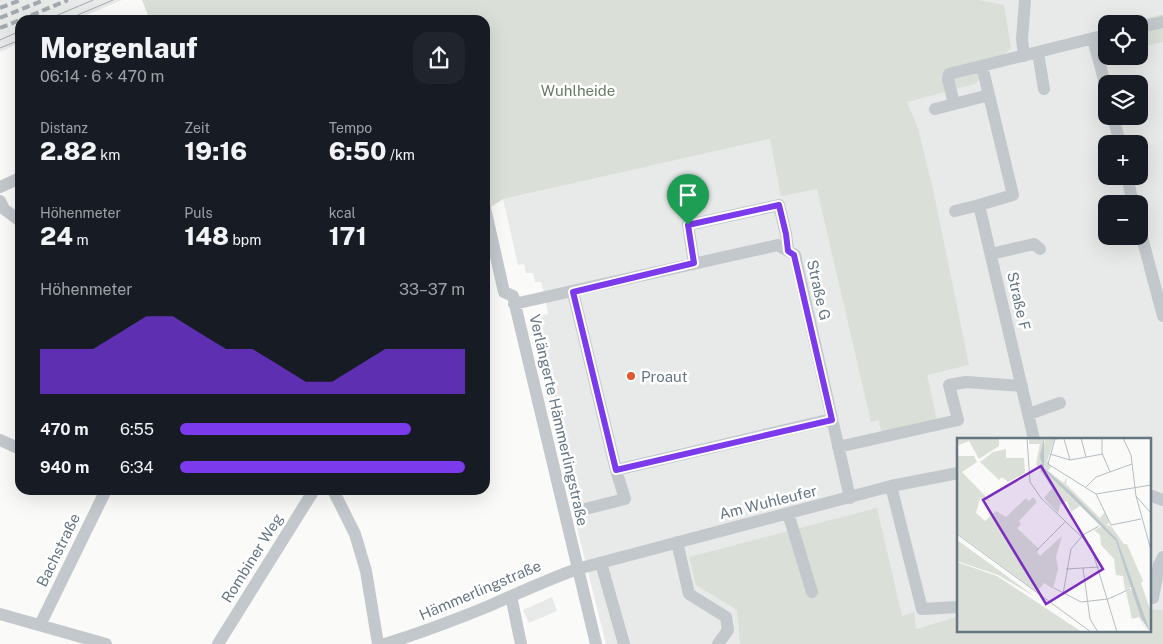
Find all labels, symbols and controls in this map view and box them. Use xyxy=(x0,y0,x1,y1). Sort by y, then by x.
map controls xyxy=(1098,15,1148,245)
button: locate xyxy=(1098,15,1148,65)
text: Morgenlauf xyxy=(40,31,197,64)
button: share xyxy=(413,32,465,84)
text: 06:14 · 6 × 470 m xyxy=(40,67,164,86)
button: layers xyxy=(1098,75,1148,125)
park label: Wuhlheide xyxy=(541,82,615,99)
text: Distanz xyxy=(40,120,88,136)
text: Zeit xyxy=(184,120,210,136)
text: Tempo xyxy=(329,120,372,136)
button: + xyxy=(1098,135,1148,185)
text: 2.82 xyxy=(40,136,97,166)
text: 19:16 xyxy=(184,136,247,166)
text: 6:50 xyxy=(329,136,387,166)
text: km xyxy=(97,147,120,163)
text: /km xyxy=(387,147,415,163)
pin xyxy=(667,174,709,225)
icon: arrive xyxy=(674,181,702,209)
button: − xyxy=(1098,195,1148,245)
text: Höhenmeter xyxy=(40,205,121,221)
text: Puls xyxy=(184,205,213,221)
text: kcal xyxy=(329,205,356,221)
text: 24 xyxy=(40,221,73,251)
text: 148 xyxy=(184,221,229,251)
text: 171 xyxy=(329,221,367,251)
text: m xyxy=(73,232,89,248)
text: bpm xyxy=(229,232,261,248)
street label: Straße G xyxy=(804,258,834,322)
street label: Straße F xyxy=(1004,270,1034,332)
text: Höhenmeter xyxy=(40,280,133,299)
text: 33–37 m xyxy=(399,280,465,299)
street label: Verlängerte Hämmerlingstraße xyxy=(526,313,592,527)
place label: Proaut xyxy=(641,368,688,385)
marker: Proaut xyxy=(625,370,637,382)
text: 470 m xyxy=(40,420,89,439)
text: 6:55 xyxy=(120,420,154,439)
inset map xyxy=(957,438,1150,632)
text: 940 m xyxy=(40,458,89,477)
text: 6:34 xyxy=(120,458,154,477)
street label: Am Wuhleufer xyxy=(717,482,819,522)
street label: Rombiner Weg xyxy=(218,510,286,606)
street label: Bachstraße xyxy=(33,511,83,589)
street label: Hämmerlingstraße xyxy=(417,557,543,623)

